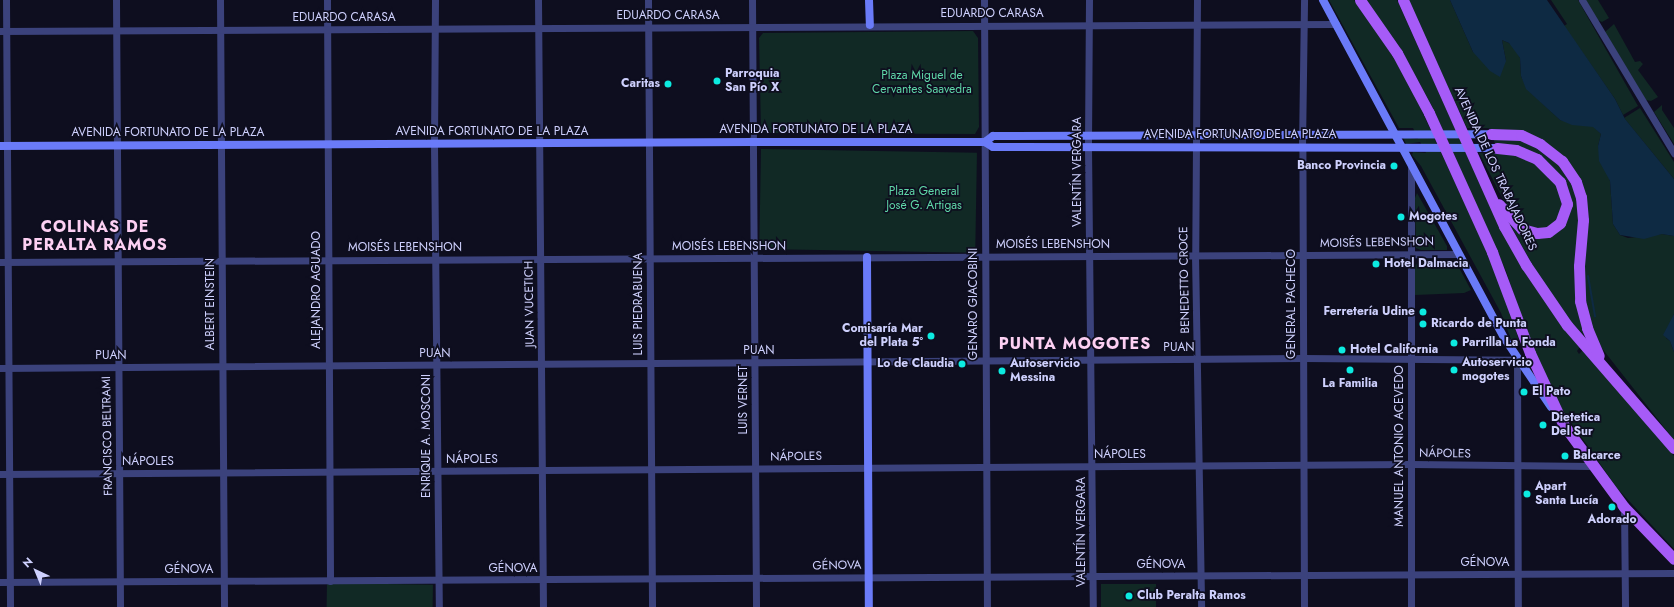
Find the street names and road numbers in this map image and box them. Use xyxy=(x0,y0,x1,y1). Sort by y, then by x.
street label: EDUARDO CARASA xyxy=(940,7,1044,21)
street label: EDUARDO CARASA xyxy=(616,9,720,23)
street label: EDUARDO CARASA xyxy=(292,11,396,25)
street label: AVENIDA DE LOS TRABAJADORES xyxy=(1451,85,1539,253)
street label: VALENTÍN VERGARA xyxy=(1071,117,1085,227)
street label: AVENIDA FORTUNATO DE LA PLAZA xyxy=(720,123,912,137)
street label: AVENIDA FORTUNATO DE LA PLAZA xyxy=(396,125,588,139)
street label: AVENIDA FORTUNATO DE LA PLAZA xyxy=(72,126,264,140)
street label: AVENIDA FORTUNATO DE LA PLAZA xyxy=(1144,128,1336,142)
street label: BENEDETTO CROCE xyxy=(1177,226,1193,334)
street label: ALEJANDRO AGUADO xyxy=(310,231,324,349)
street label: MOISÉS LEBENSHON xyxy=(1320,235,1434,251)
street label: MOISÉS LEBENSHON xyxy=(996,238,1110,252)
street label: MOISÉS LEBENSHON xyxy=(672,240,786,254)
street label: MOISÉS LEBENSHON xyxy=(348,241,462,255)
street label: GENARO GIACOBINI xyxy=(967,248,981,360)
street label: GENERAL PACHECO xyxy=(1285,249,1299,359)
street label: LUIS PIEDRABUENA xyxy=(632,253,646,355)
street label: ALBERT EINSTEIN xyxy=(204,258,218,350)
street label: JUAN VUCETICH xyxy=(522,260,538,348)
street label: PUAN xyxy=(1163,341,1195,355)
street label: PUAN xyxy=(743,344,775,358)
street label: PUAN xyxy=(419,347,451,361)
street label: PUAN xyxy=(95,349,127,363)
street label: MANUEL ANTONIO ACEVEDO xyxy=(1393,365,1407,527)
street label: LUIS VERNET xyxy=(737,366,751,434)
street label: ENRIQUE A. MOSCONI xyxy=(420,374,434,498)
street label: FRANCISCO BELTRAMI xyxy=(100,376,116,496)
street label: NÁPOLES xyxy=(1419,446,1471,462)
street label: NÁPOLES xyxy=(1094,448,1146,462)
street label: NÁPOLES xyxy=(770,449,822,465)
street label: NÁPOLES xyxy=(446,453,498,467)
street label: NÁPOLES xyxy=(122,455,174,469)
street label: VALENTÍN VERGARA xyxy=(1075,477,1089,587)
street label: GÉNOVA xyxy=(1461,556,1509,570)
street label: GÉNOVA xyxy=(812,558,862,574)
street label: GÉNOVA xyxy=(1137,558,1185,572)
street label: GÉNOVA xyxy=(489,562,537,576)
street label: GÉNOVA xyxy=(165,563,213,577)

